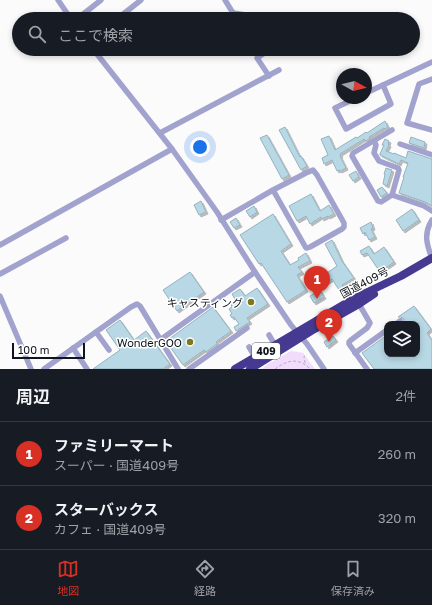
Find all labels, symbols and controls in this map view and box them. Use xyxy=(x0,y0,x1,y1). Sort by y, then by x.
search box xyxy=(12,12,420,56)
icon: search xyxy=(26,23,48,45)
text: ここで検索 xyxy=(58,26,133,44)
north arrow xyxy=(336,68,372,104)
your location xyxy=(190,137,210,157)
street label: 国道409号 xyxy=(337,264,391,300)
pin: 1 xyxy=(304,266,330,299)
place label: キャスティング xyxy=(167,296,243,309)
marker: キャスティング xyxy=(246,297,256,307)
pin: 2 xyxy=(316,309,342,342)
map controls xyxy=(384,321,420,357)
button: layers xyxy=(384,321,420,357)
place label: WonderGOO xyxy=(117,336,182,349)
marker: WonderGOO xyxy=(185,337,195,347)
scale bar xyxy=(12,341,85,360)
text: 100 m xyxy=(18,343,49,356)
road number: 409 xyxy=(252,343,280,359)
text: 周辺 xyxy=(16,386,50,407)
text: 2件 xyxy=(395,388,416,404)
text: ファミリーマート xyxy=(54,436,174,454)
text: 1 xyxy=(26,446,32,462)
text: 260 m xyxy=(378,446,416,462)
text: スーパー · 国道409号 xyxy=(54,457,179,473)
text: スターバックス xyxy=(54,500,158,518)
text: 2 xyxy=(25,510,33,526)
text: 320 m xyxy=(378,510,416,526)
text: カフェ · 国道409号 xyxy=(54,521,166,537)
tab: 地図 xyxy=(57,558,79,598)
tab: 経路 xyxy=(194,558,216,598)
tab: 保存済み xyxy=(331,558,375,598)

